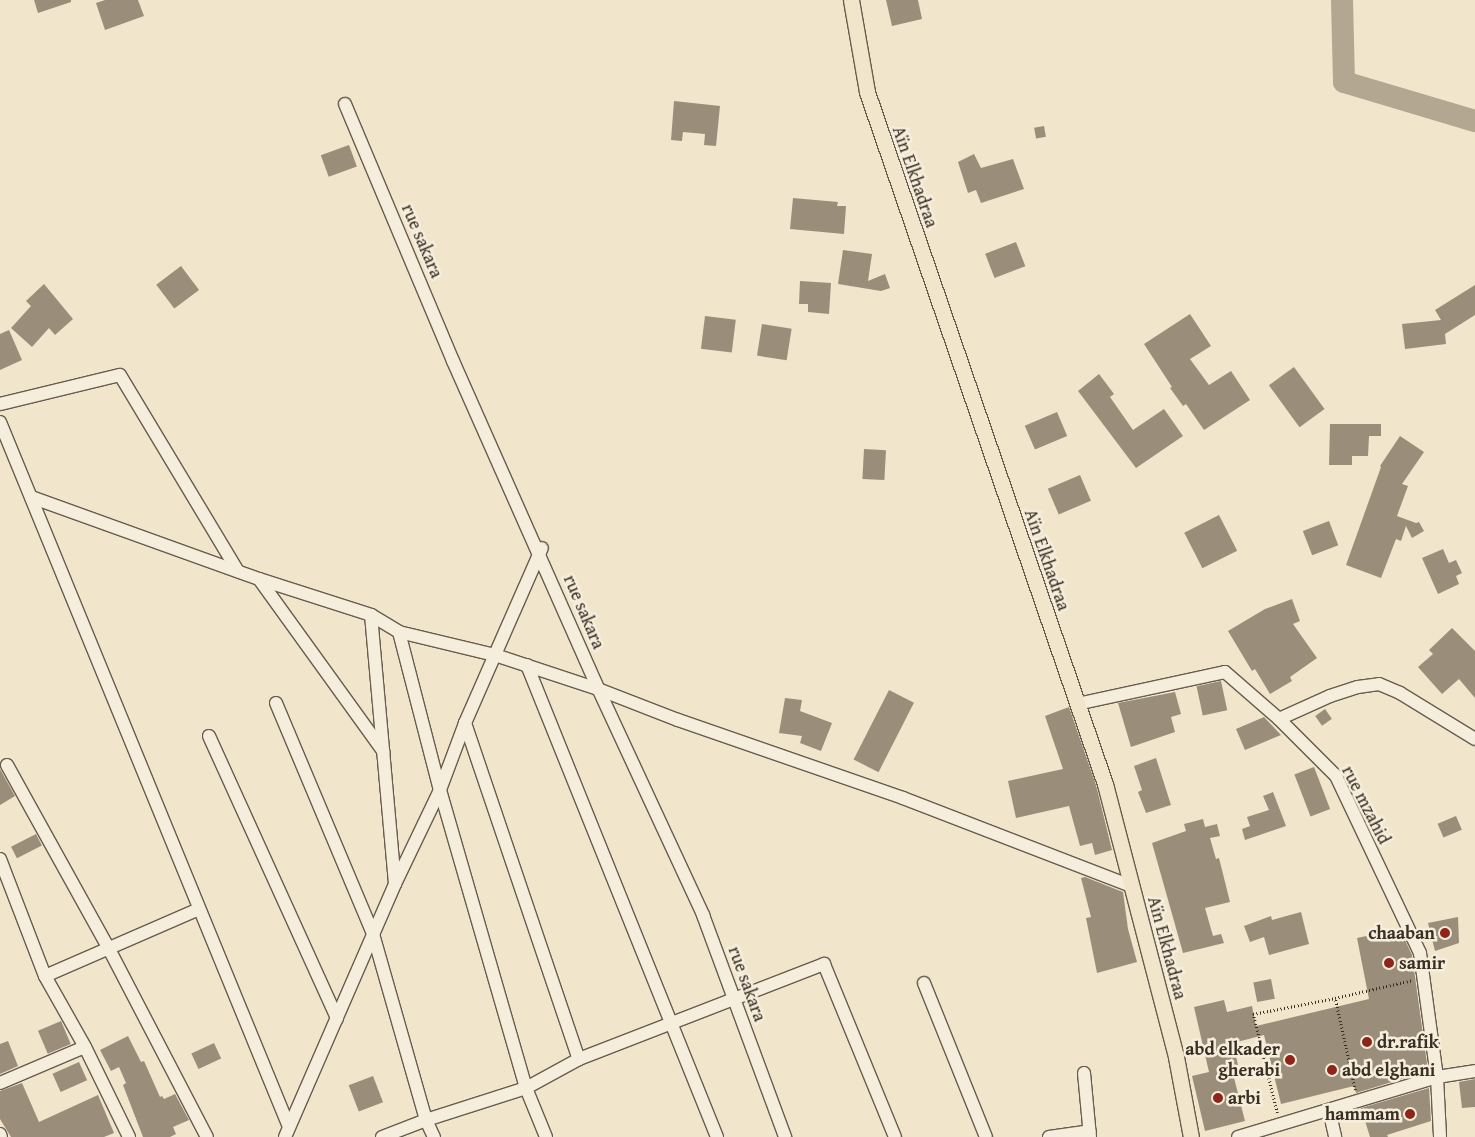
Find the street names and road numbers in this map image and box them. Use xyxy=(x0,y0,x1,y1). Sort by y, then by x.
street label: Aïn Elkhadraa xyxy=(888,123,942,231)
street label: rue sakara xyxy=(397,201,447,281)
street label: Aïn Elkhadraa xyxy=(1020,506,1074,614)
street label: rue sakara xyxy=(559,572,609,652)
street label: rue mzahid xyxy=(1337,762,1395,848)
street label: Aïn Elkhadraa xyxy=(1143,894,1191,1002)
street label: rue sakara xyxy=(723,943,771,1025)

